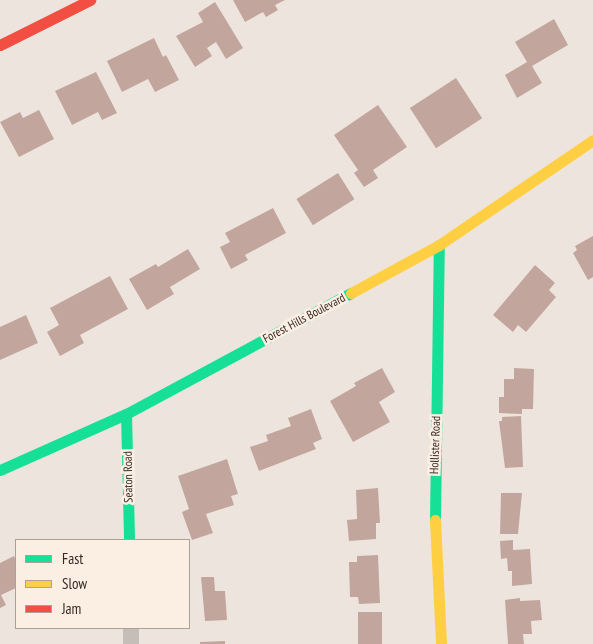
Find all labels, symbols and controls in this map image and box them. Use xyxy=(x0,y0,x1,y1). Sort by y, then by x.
street label: Forest Hills Boulevard xyxy=(260,290,348,346)
street label: Hollister Road xyxy=(427,416,443,474)
street label: Seaton Road xyxy=(120,451,136,503)
legend xyxy=(15,539,190,629)
text: Fast xyxy=(62,549,83,568)
text: Slow xyxy=(62,574,87,593)
text: Jam xyxy=(62,599,81,618)

